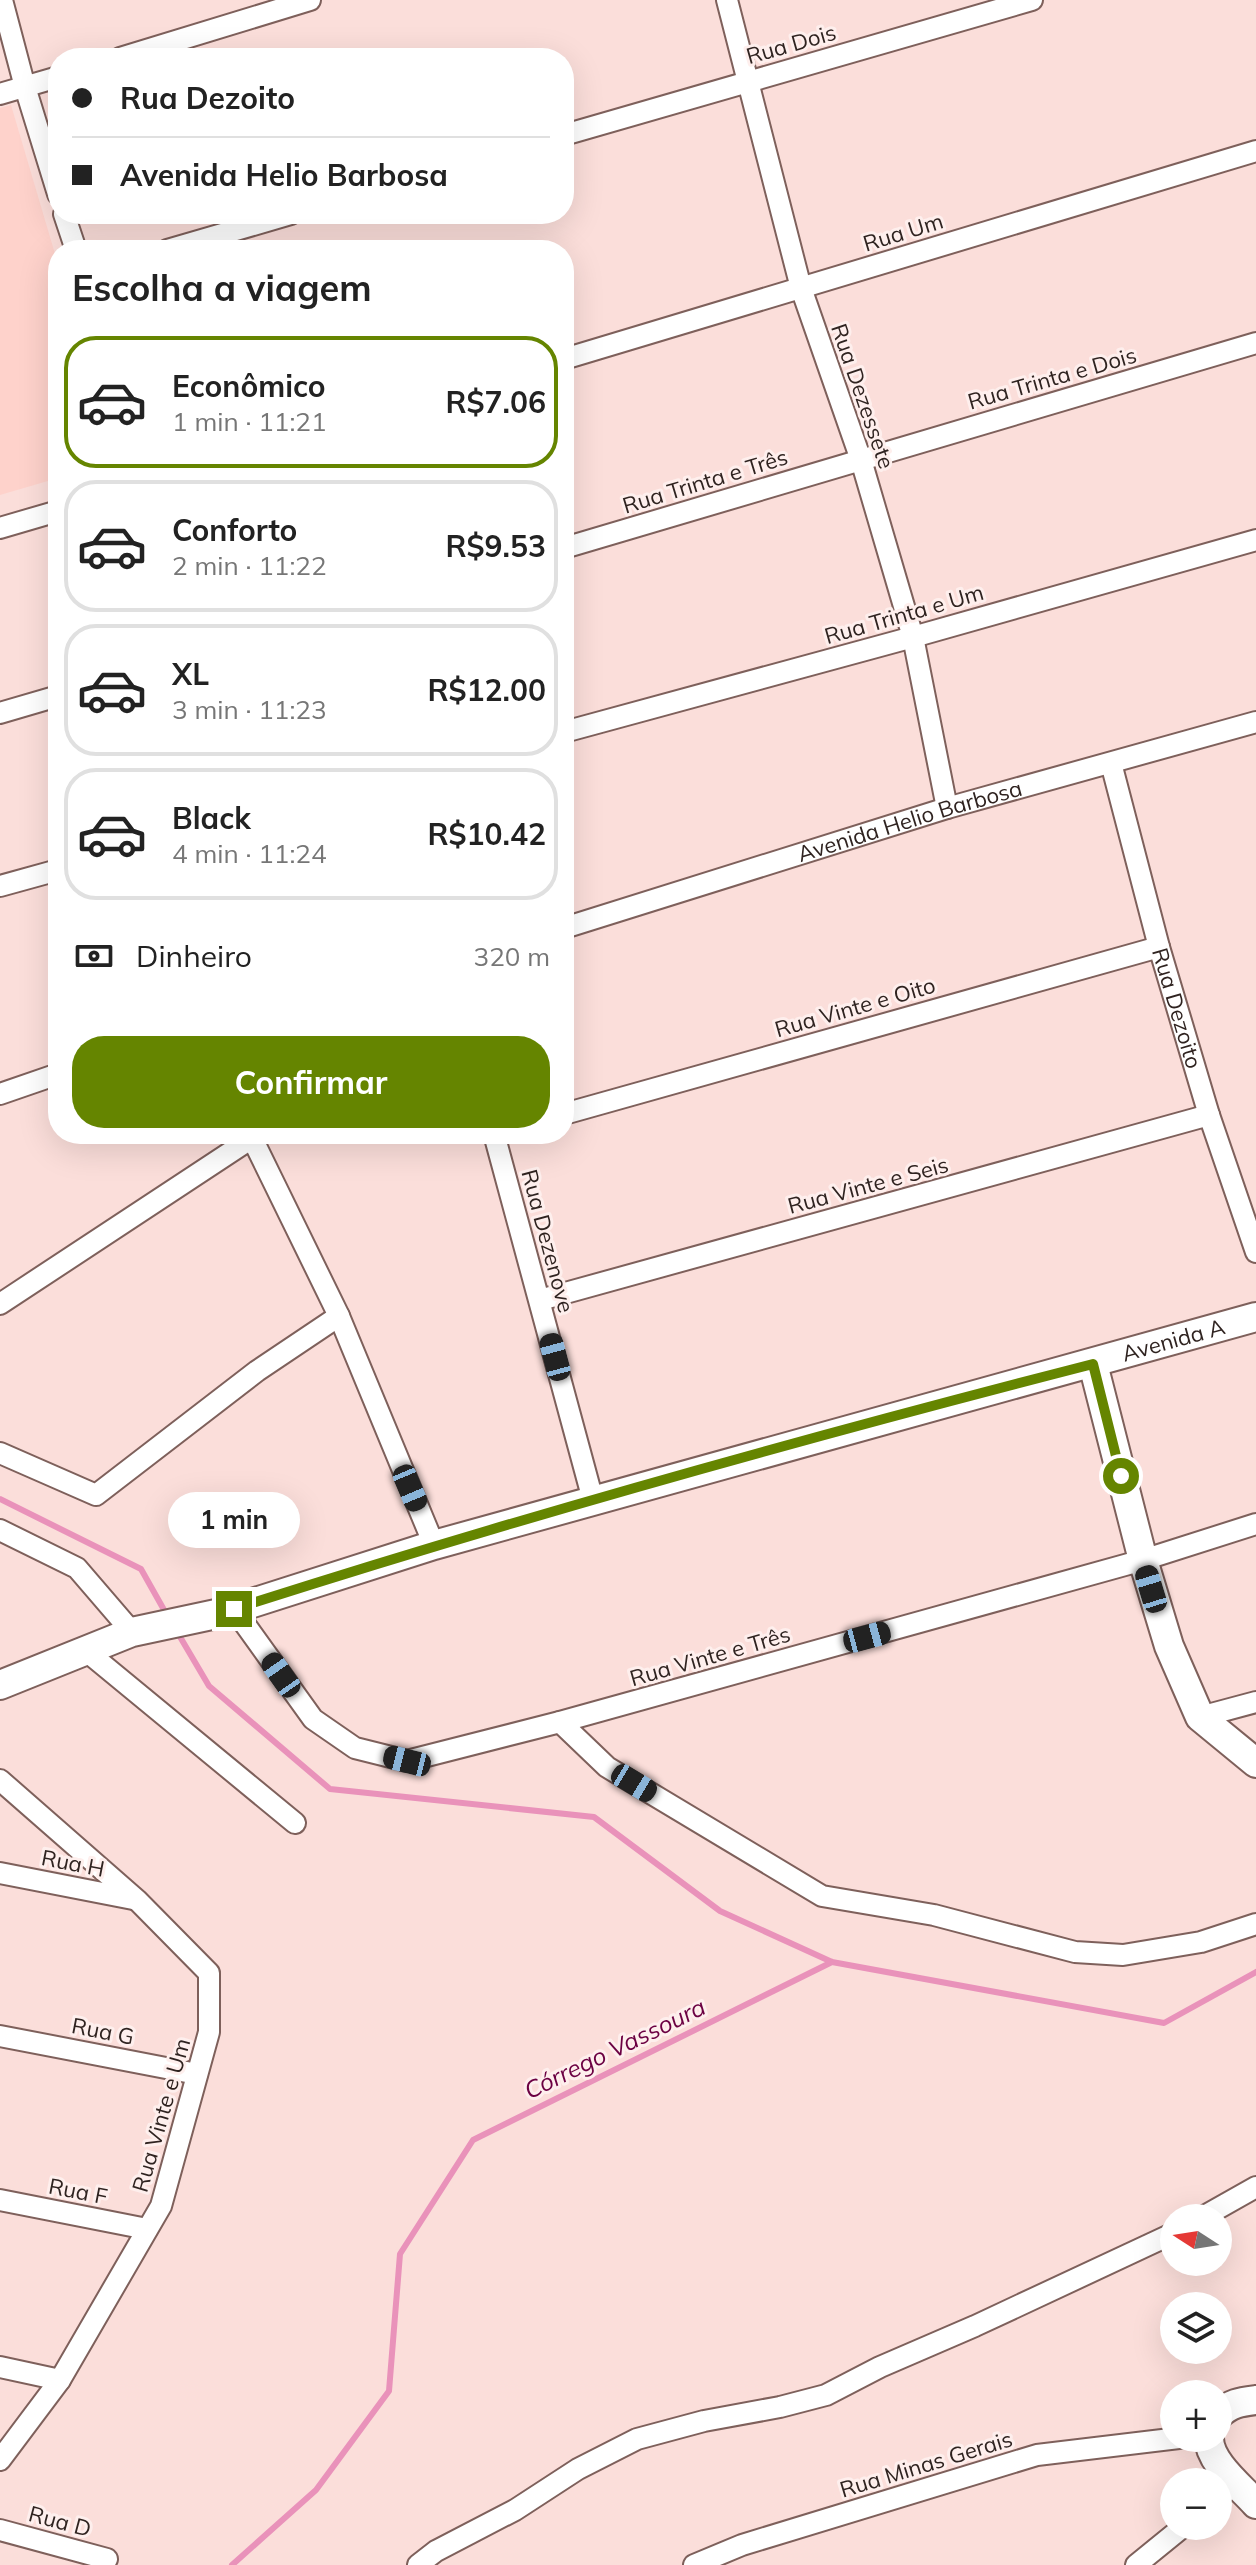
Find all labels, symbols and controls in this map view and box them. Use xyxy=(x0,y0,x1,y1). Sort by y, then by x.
street label: Rua Dois xyxy=(743,18,839,70)
text: Rua Dezoito xyxy=(120,79,295,117)
text: Avenida Helio Barbosa xyxy=(120,156,448,194)
street label: Rua Um xyxy=(860,207,946,257)
text: Escolha a viagem xyxy=(72,265,372,310)
street label: Rua Dezessete xyxy=(825,320,901,472)
street label: Rua Trinta e Dois xyxy=(964,341,1140,415)
icon: car xyxy=(76,366,148,438)
text: Econômico xyxy=(172,367,326,405)
text: R$7.06 xyxy=(446,383,546,421)
text: 1 min · 11:21 xyxy=(172,405,327,438)
street label: Rua Trinta e Três xyxy=(619,443,791,519)
icon: car xyxy=(76,510,148,582)
text: Conforto xyxy=(172,511,297,549)
text: R$9.53 xyxy=(446,527,546,565)
text: 2 min · 11:22 xyxy=(172,549,327,582)
street label: Rua Trinta e Um xyxy=(821,578,987,650)
icon: car xyxy=(76,654,148,726)
text: XL xyxy=(172,655,209,693)
text: R$12.00 xyxy=(428,671,546,709)
text: 3 min · 11:23 xyxy=(172,693,327,726)
street label: Avenida Helio Barbosa xyxy=(794,774,1025,868)
icon: car xyxy=(76,798,148,870)
text: Black xyxy=(172,799,251,837)
text: R$10.42 xyxy=(428,815,546,853)
text: 4 min · 11:24 xyxy=(172,837,327,870)
icon: cash xyxy=(72,934,116,978)
text: Dinheiro xyxy=(136,937,252,975)
text: 320 m xyxy=(474,940,550,973)
street label: Rua Dezoito xyxy=(1146,945,1208,1072)
street label: Rua Vinte e Oito xyxy=(771,971,939,1043)
button: Confirmar xyxy=(72,1036,550,1128)
street label: Rua Vinte e Seis xyxy=(785,1150,951,1220)
street label: Rua Dezenove xyxy=(515,1166,581,1316)
street label: Avenida A xyxy=(1119,1312,1228,1368)
car xyxy=(537,1331,573,1383)
route start xyxy=(1103,1458,1139,1494)
car xyxy=(390,1461,430,1515)
callout: 1 min xyxy=(168,1493,300,1549)
text: 1 min xyxy=(200,1503,268,1536)
car xyxy=(1133,1563,1169,1615)
route end xyxy=(216,1591,252,1627)
car xyxy=(841,1619,893,1655)
street label: Rua Vinte e Três xyxy=(627,1620,793,1692)
car xyxy=(257,1648,305,1702)
car xyxy=(381,1744,433,1778)
car xyxy=(607,1760,661,1806)
street label: Rua H xyxy=(39,1843,107,1883)
water label: Córrego Vassoura xyxy=(519,1991,710,2105)
street label: Rua G xyxy=(69,2011,137,2051)
street label: Rua Vinte e Um xyxy=(126,2035,196,2195)
street label: Rua F xyxy=(46,2172,110,2210)
north arrow xyxy=(1160,2204,1232,2276)
map controls xyxy=(1160,2204,1232,2540)
button: layers xyxy=(1160,2292,1232,2364)
button: + xyxy=(1160,2380,1232,2452)
street label: Rua Minas Gerais xyxy=(836,2424,1016,2504)
button: − xyxy=(1160,2468,1232,2540)
street label: Rua D xyxy=(26,2499,94,2543)

